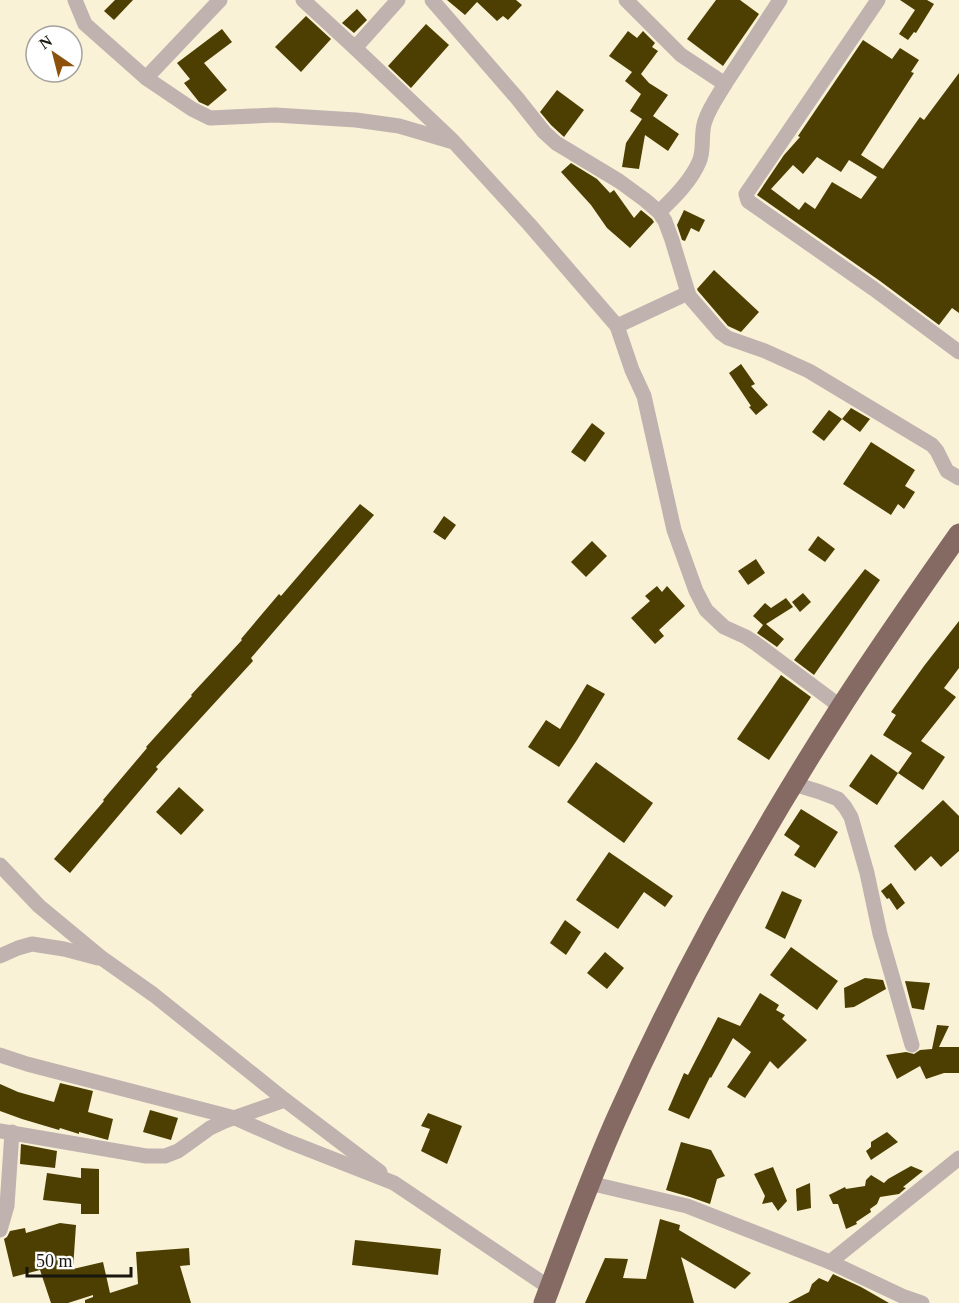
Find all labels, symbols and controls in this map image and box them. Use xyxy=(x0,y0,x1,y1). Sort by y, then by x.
north arrow xyxy=(24,24,84,84)
text: N xyxy=(36,32,56,52)
scale bar xyxy=(27,1240,130,1278)
text: 50 m xyxy=(36,1251,73,1271)

